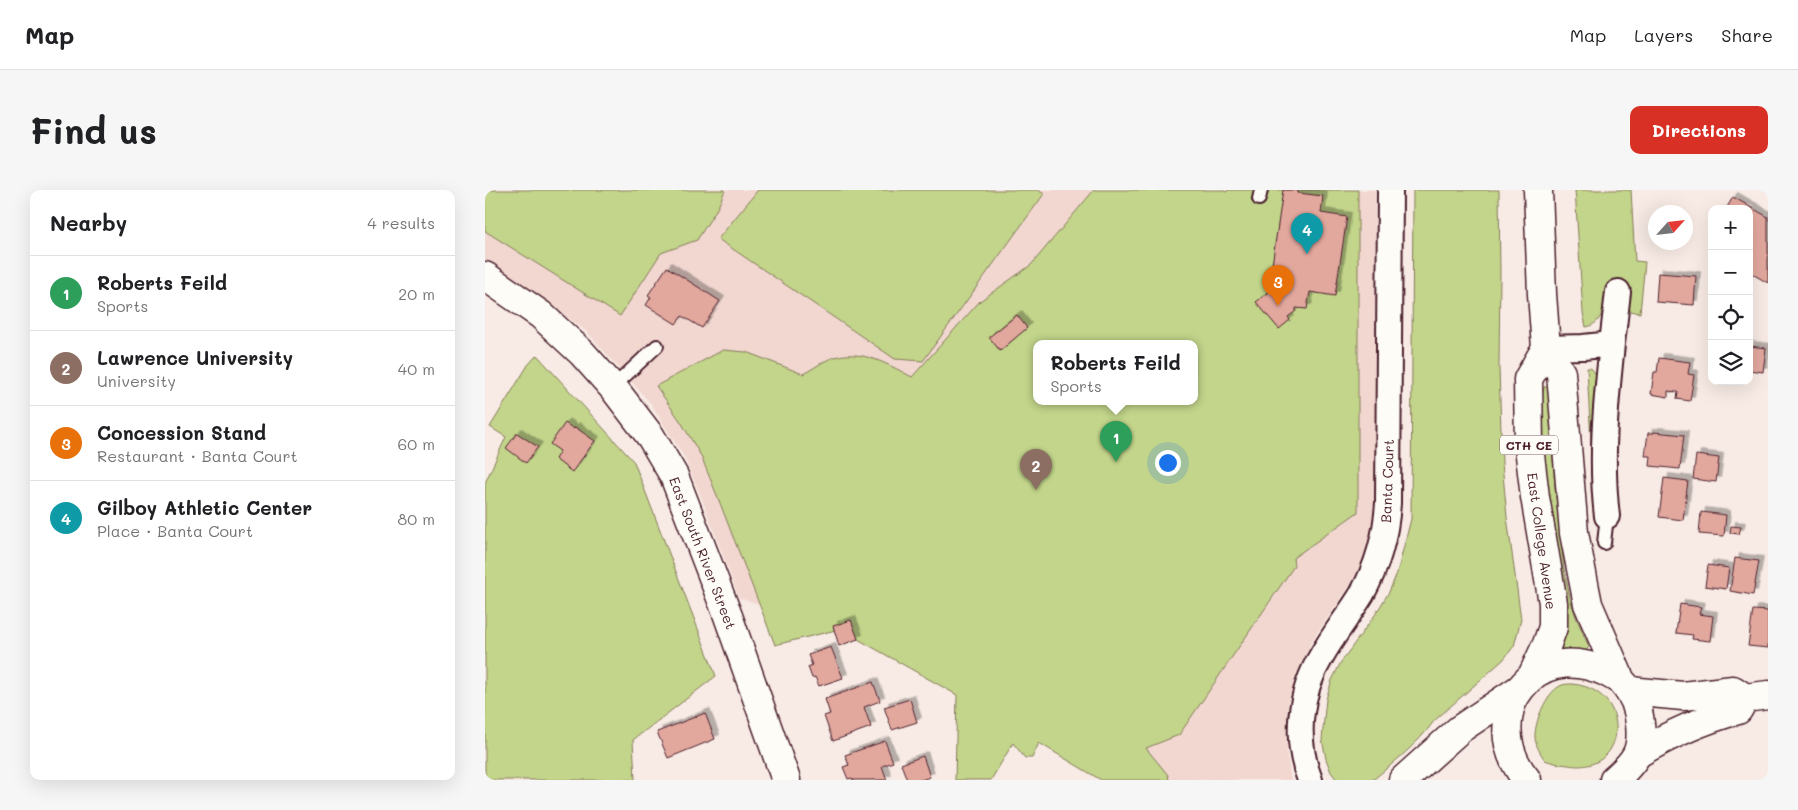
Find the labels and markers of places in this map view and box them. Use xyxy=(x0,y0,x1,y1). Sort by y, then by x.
pin: 4 xyxy=(1291,213,1323,254)
pin: 3 xyxy=(1262,265,1294,306)
pin: 1 xyxy=(1100,421,1132,462)
pin: 2 xyxy=(1020,449,1052,490)

